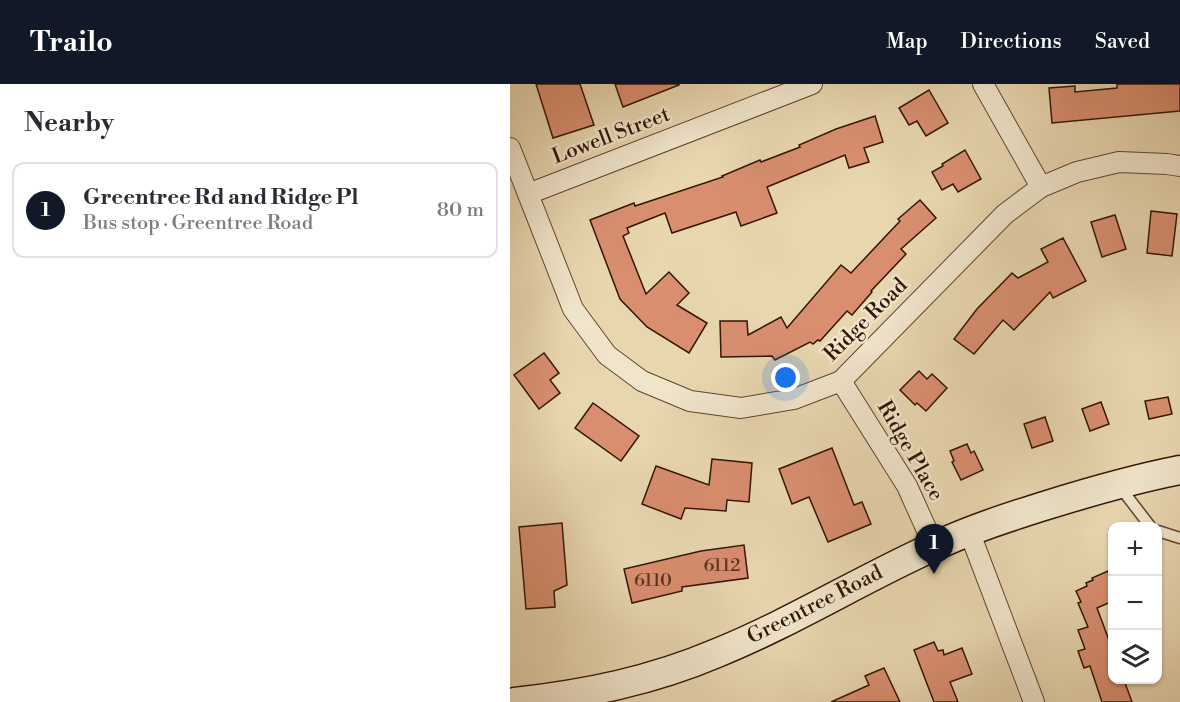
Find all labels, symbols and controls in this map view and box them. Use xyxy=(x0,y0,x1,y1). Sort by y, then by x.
text: Trailo xyxy=(30,25,113,60)
text: Map xyxy=(886,29,928,55)
text: Directions xyxy=(961,29,1062,55)
text: Saved xyxy=(1095,29,1150,55)
street label: Lowell Street xyxy=(548,101,674,170)
text: Nearby xyxy=(24,107,114,139)
text: Greentree Rd and Ridge Pl xyxy=(83,184,358,211)
text: 1 xyxy=(41,198,50,223)
text: 80 m xyxy=(437,198,484,223)
text: Bus stop · Greentree Road xyxy=(83,211,313,236)
street label: Ridge Road xyxy=(819,273,913,367)
your location xyxy=(771,363,800,392)
street label: Ridge Place xyxy=(871,396,949,506)
map controls xyxy=(1108,522,1162,684)
button: + xyxy=(1108,522,1162,576)
pin: 1 xyxy=(914,524,954,574)
house number: 6112 xyxy=(703,554,741,577)
street label: Greentree Road xyxy=(743,560,887,650)
house number: 6110 xyxy=(634,569,672,592)
button: − xyxy=(1108,576,1162,630)
button: layers xyxy=(1108,630,1162,684)

